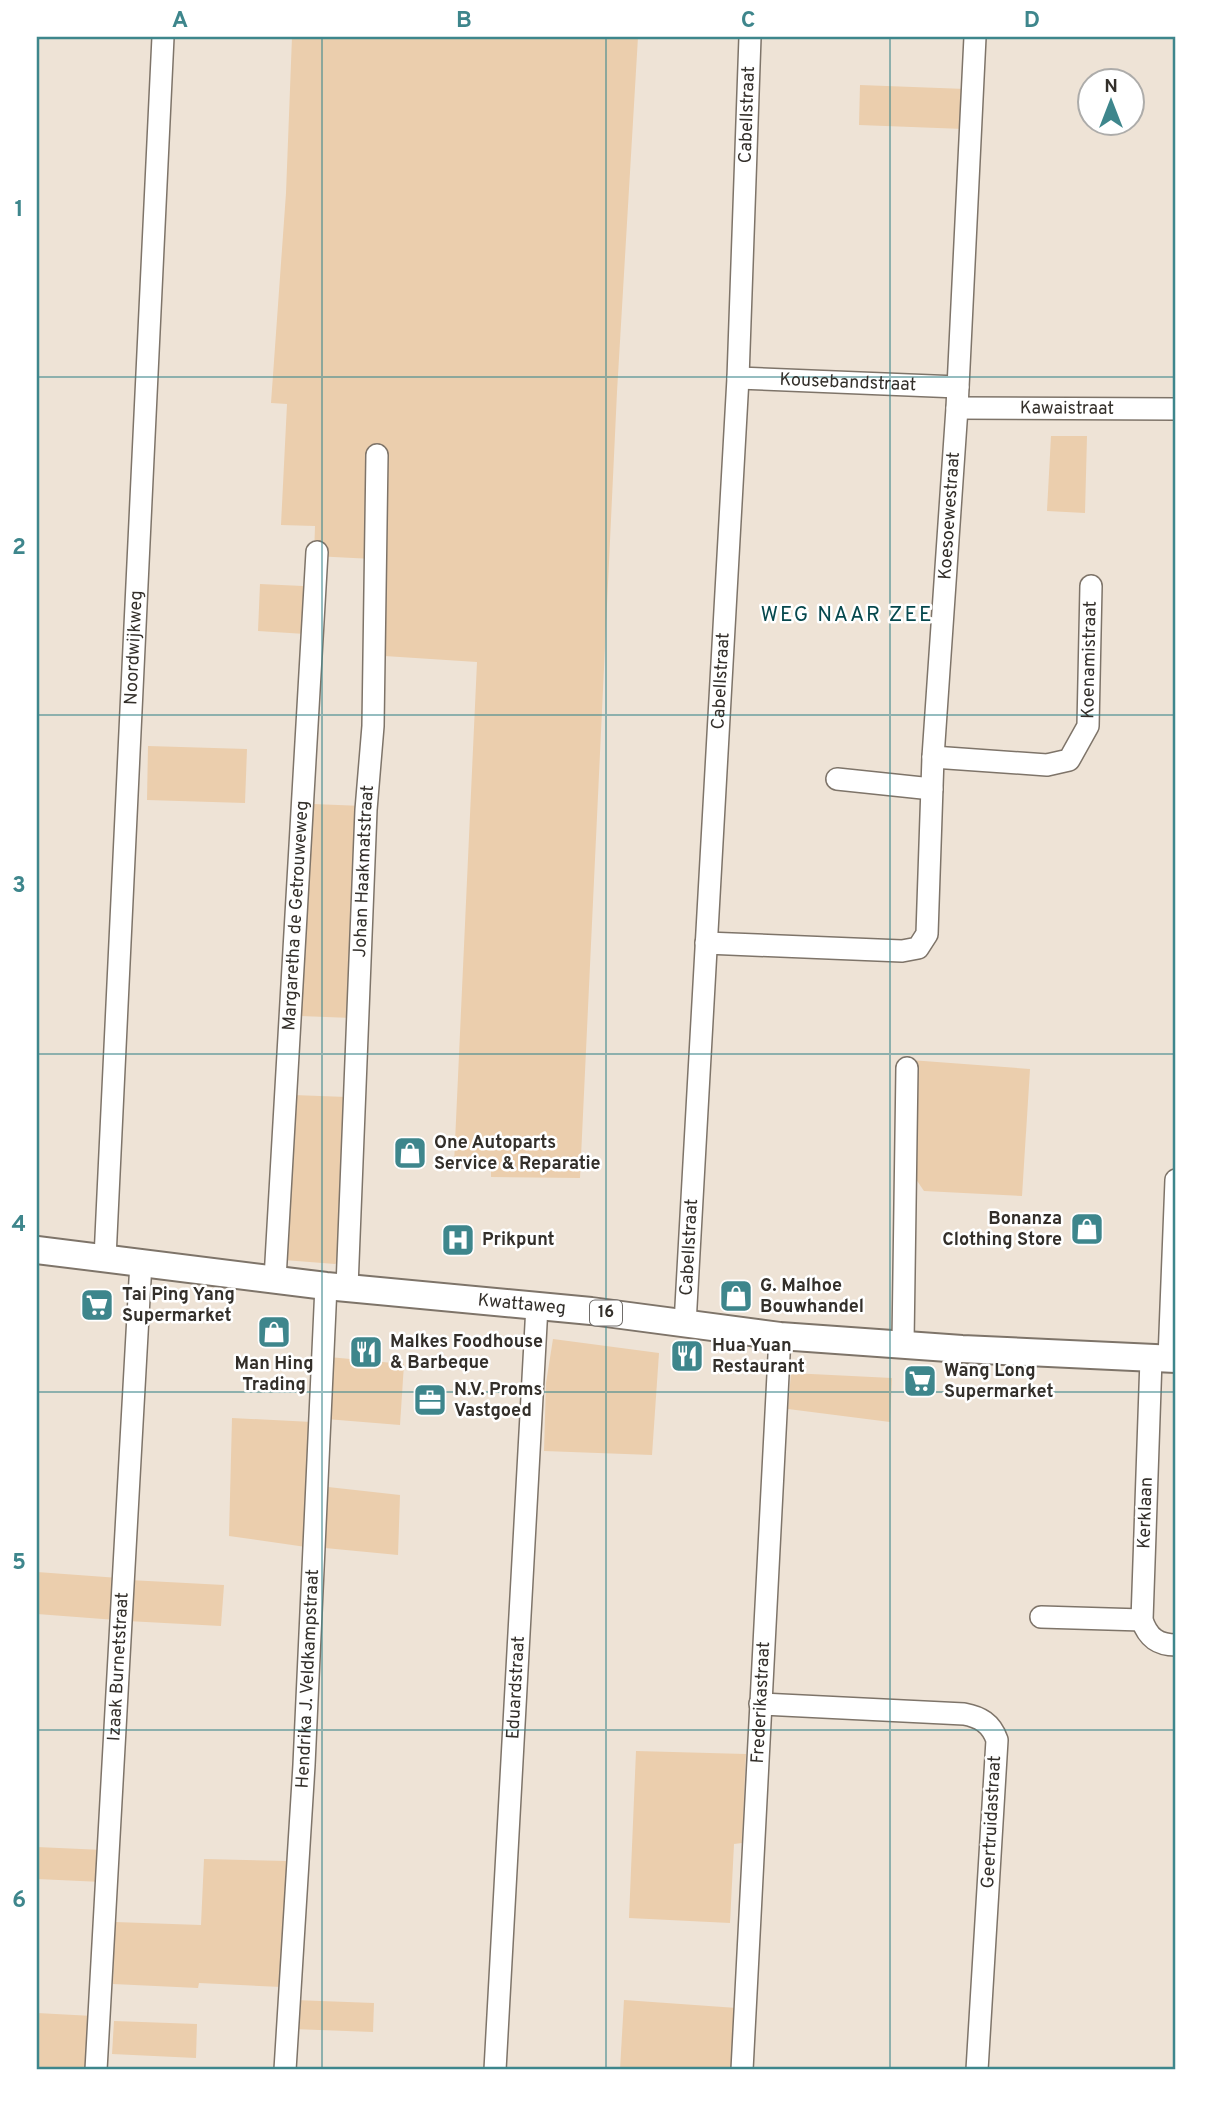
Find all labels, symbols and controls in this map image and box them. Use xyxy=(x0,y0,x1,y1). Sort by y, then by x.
text: A xyxy=(172,7,188,36)
text: B xyxy=(456,7,472,36)
text: C xyxy=(741,7,755,36)
text: D xyxy=(1024,7,1040,36)
street label: Cabellstraat xyxy=(734,66,760,164)
north arrow xyxy=(1076,66,1146,136)
text: N xyxy=(1104,75,1118,99)
text: 1 xyxy=(14,196,24,225)
street label: Kousebandstraat xyxy=(779,368,917,397)
street label: Kawaistraat xyxy=(1020,397,1114,420)
street label: Koesoewestraat xyxy=(934,451,965,581)
text: 2 xyxy=(12,534,26,563)
street label: Noordwijkweg xyxy=(120,590,148,705)
street label: Koenamistraat xyxy=(1077,601,1102,719)
district label: WEG NAAR ZEE xyxy=(760,602,934,629)
street label: Cabellstraat xyxy=(707,632,735,730)
street label: Johan Haakmatstraat xyxy=(349,784,380,958)
street label: Margaretha de Getrouweweg xyxy=(278,800,314,1031)
text: 3 xyxy=(12,872,26,901)
place label: One Autoparts Service & Reparatie xyxy=(434,1132,601,1176)
shop icon: One Autoparts Service & Reparatie xyxy=(391,1134,429,1172)
street label: Cabellstraat xyxy=(675,1198,704,1296)
place label: Bonanza Clothing Store xyxy=(942,1208,1062,1252)
shop icon: Bonanza Clothing Store xyxy=(1068,1210,1106,1248)
text: 4 xyxy=(12,1211,26,1240)
hospital icon: Prikpunt xyxy=(439,1221,477,1259)
place label: Prikpunt xyxy=(482,1229,555,1252)
place label: G. Malhoe Bouwhandel xyxy=(760,1275,864,1319)
shop icon: G. Malhoe Bouwhandel xyxy=(717,1277,755,1315)
place label: Tai Ping Yang Supermarket xyxy=(122,1284,235,1328)
supermarket icon: Tai Ping Yang Supermarket xyxy=(78,1286,116,1324)
street label: Kwattaweg xyxy=(477,1289,567,1320)
road number: 16 xyxy=(590,1301,622,1326)
shop icon: Man Hing Trading xyxy=(255,1313,293,1351)
place label: Malkes Foodhouse & Barbeque xyxy=(390,1331,543,1375)
restaurant icon: Malkes Foodhouse & Barbeque xyxy=(347,1333,385,1371)
place label: Hua Yuan Restaurant xyxy=(712,1335,805,1379)
restaurant icon: Hua Yuan Restaurant xyxy=(668,1337,706,1375)
place label: Man Hing Trading xyxy=(234,1353,314,1397)
place label: Wang Long Supermarket xyxy=(944,1360,1054,1404)
supermarket icon: Wang Long Supermarket xyxy=(901,1362,939,1400)
place label: N.V. Proms Vastgoed xyxy=(454,1379,542,1423)
office icon: N.V. Proms Vastgoed xyxy=(411,1381,449,1419)
street label: Kerklaan xyxy=(1133,1477,1159,1549)
text: 5 xyxy=(12,1549,26,1578)
street label: Hendrika J. Veldkampstraat xyxy=(291,1568,324,1789)
street label: Izaak Burnetstraat xyxy=(103,1591,134,1742)
street label: Eduardstraat xyxy=(502,1635,530,1740)
street label: Frederikastraat xyxy=(746,1641,776,1764)
street label: Geertruidastraat xyxy=(977,1755,1007,1889)
text: 6 xyxy=(12,1887,26,1916)

